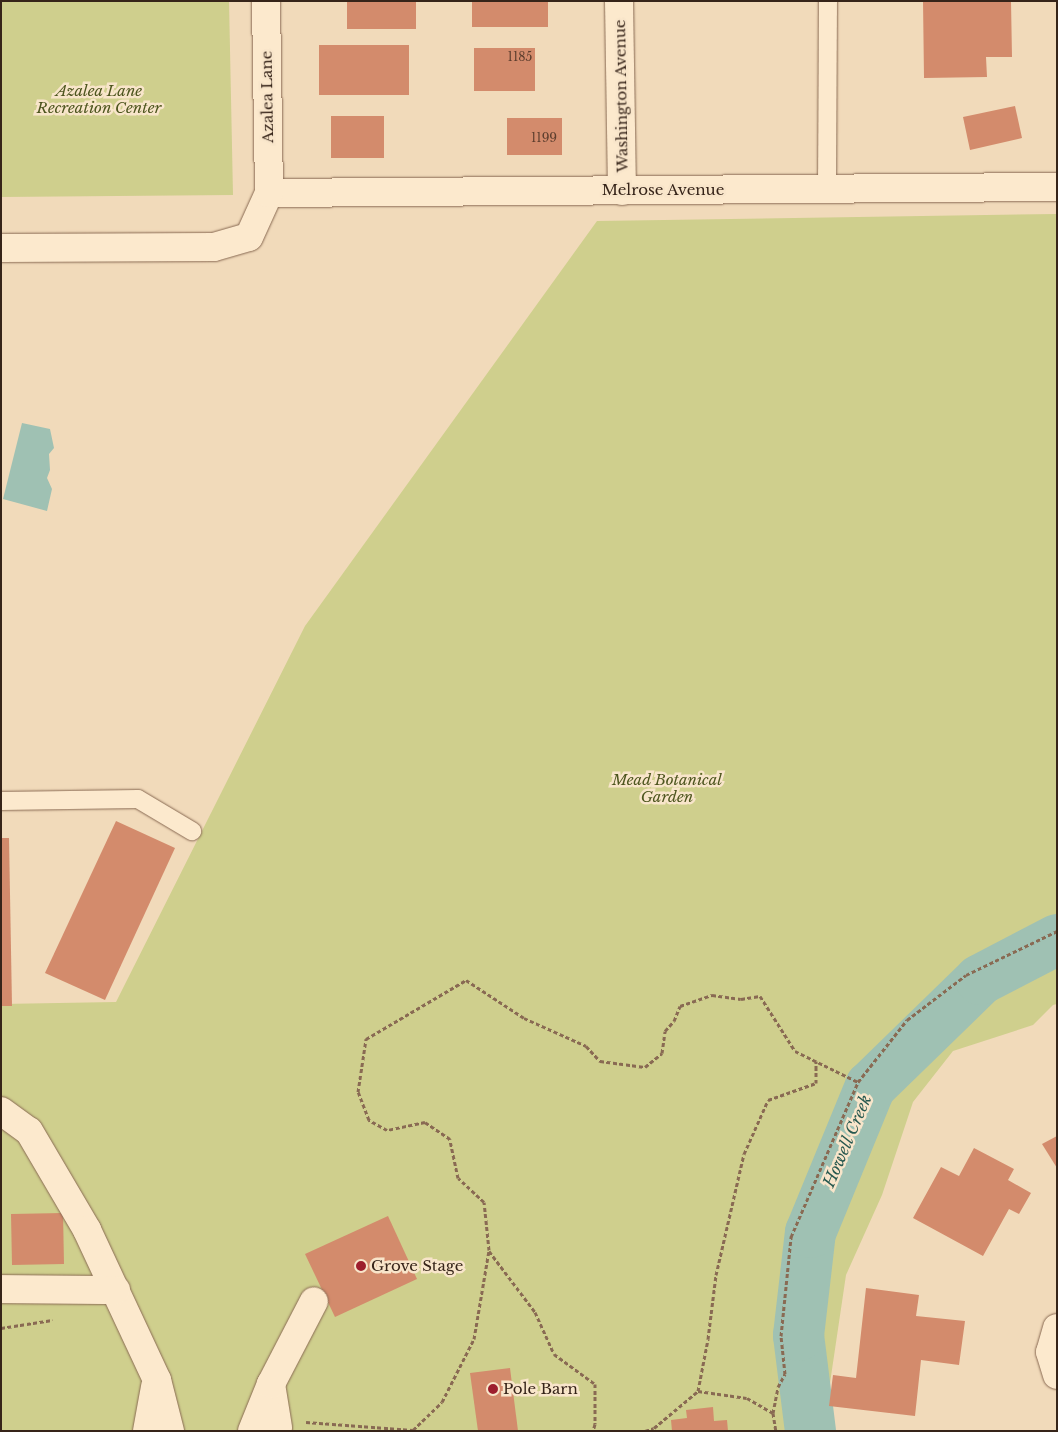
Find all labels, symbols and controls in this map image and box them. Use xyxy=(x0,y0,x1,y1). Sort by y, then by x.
street label: Washington Avenue xyxy=(611,19,631,173)
house number: 1185 xyxy=(508,50,532,64)
street label: Azalea Lane xyxy=(257,51,277,143)
park label: Azalea Lane Recreation Center xyxy=(36,81,162,116)
house number: 1199 xyxy=(531,131,557,145)
street label: Melrose Avenue xyxy=(601,181,725,199)
park label: Mead Botanical Garden xyxy=(612,770,722,805)
water label: Howell Creek xyxy=(819,1092,875,1190)
place label: Grove Stage xyxy=(371,1257,463,1275)
marker: Grove Stage xyxy=(355,1260,367,1272)
place label: Pole Barn xyxy=(503,1380,578,1398)
marker: Pole Barn xyxy=(487,1383,499,1395)

